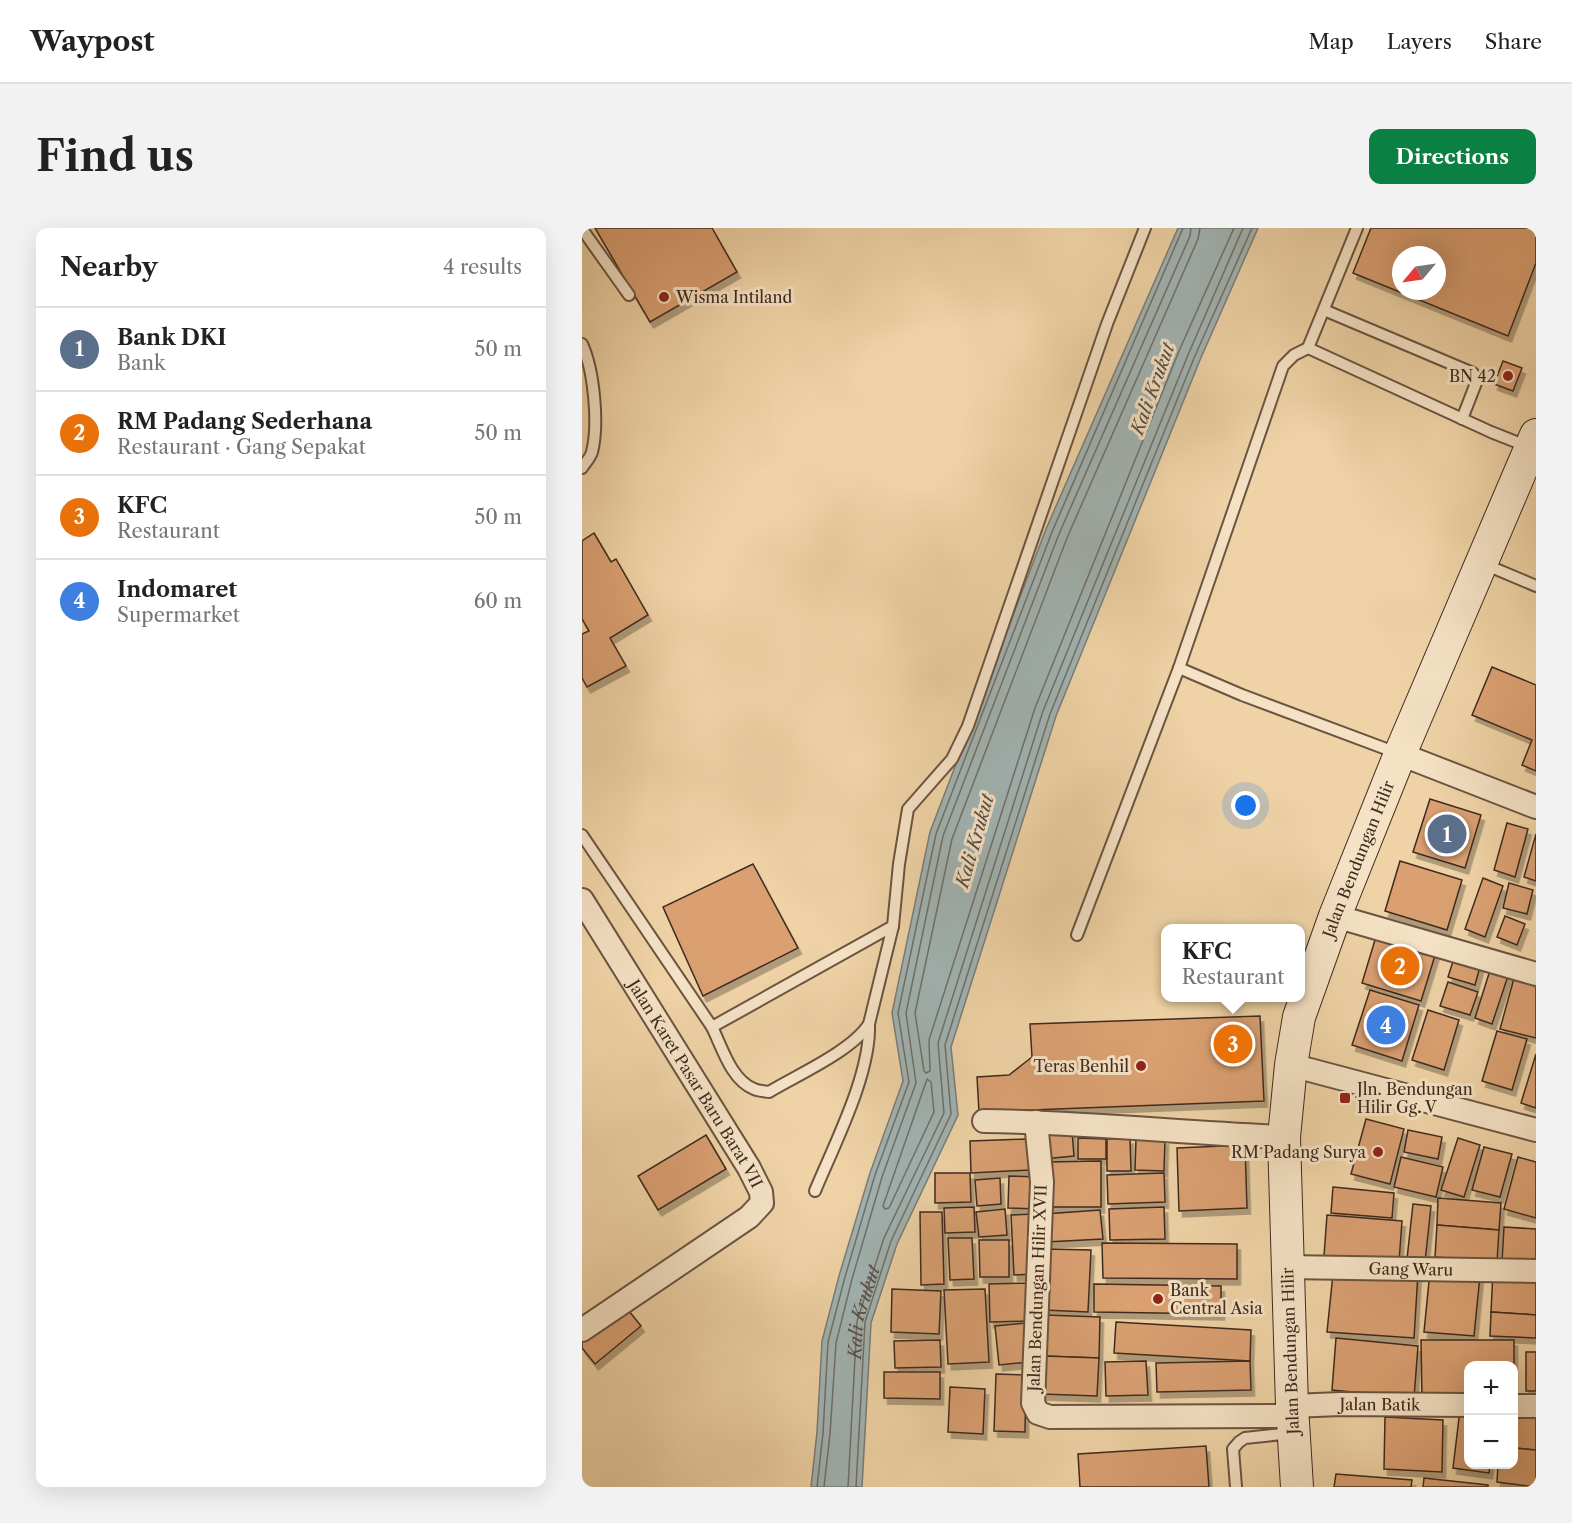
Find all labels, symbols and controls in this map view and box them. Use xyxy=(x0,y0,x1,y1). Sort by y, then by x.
text: Waypost xyxy=(30,24,154,58)
text: Map xyxy=(1309,29,1354,54)
text: Layers xyxy=(1387,29,1452,54)
text: Share xyxy=(1485,29,1542,54)
button: Directions xyxy=(1369,129,1536,184)
text: Find us xyxy=(36,130,194,182)
north arrow xyxy=(1392,246,1446,300)
text: Nearby xyxy=(60,251,158,283)
text: 4 results xyxy=(443,255,522,279)
place label: Wisma Intiland xyxy=(675,287,793,307)
marker: Wisma Intiland xyxy=(657,290,671,304)
text: Bank DKI xyxy=(117,324,226,351)
text: 1 xyxy=(75,337,84,361)
text: 50 m xyxy=(475,337,522,361)
water label: Kali Krukut xyxy=(1126,339,1180,440)
text: Bank xyxy=(117,351,166,375)
place label: BN 42 xyxy=(1449,366,1496,386)
marker: BN 42 xyxy=(1501,369,1515,383)
text: RM Padang Sederhana xyxy=(117,408,372,435)
text: 2 xyxy=(74,421,85,445)
text: 50 m xyxy=(475,421,522,445)
text: Restaurant · Gang Sepakat xyxy=(117,435,366,459)
text: KFC xyxy=(117,492,167,519)
text: 3 xyxy=(74,505,85,529)
text: 50 m xyxy=(475,505,522,529)
text: Restaurant xyxy=(117,519,220,543)
text: Indomaret xyxy=(117,576,237,603)
text: 4 xyxy=(74,589,85,613)
text: 60 m xyxy=(474,589,522,613)
text: Supermarket xyxy=(117,603,240,627)
street label: Jalan Bendungan Hilir xyxy=(1317,777,1398,943)
water label: Kali Krukut xyxy=(951,790,999,892)
your location xyxy=(1231,791,1260,820)
pin: 1 xyxy=(1428,812,1466,856)
popup xyxy=(1161,924,1305,1002)
text: KFC xyxy=(1182,938,1232,965)
pin: 2 xyxy=(1380,944,1420,988)
text: Restaurant xyxy=(1182,965,1284,989)
street label: Jalan Karet Pasar Baru Barat VII xyxy=(622,973,767,1191)
pin: 4 xyxy=(1366,1002,1406,1048)
pin: 3 xyxy=(1214,1022,1252,1066)
place label: Teras Benhil xyxy=(1033,1056,1129,1076)
marker: Teras Benhil xyxy=(1134,1059,1148,1073)
place label: Jln. Bendungan Hilir Gg. V xyxy=(1354,1079,1473,1117)
marker: Jln. Bendungan Hilir Gg. V xyxy=(1338,1091,1352,1105)
place label: RM Padang Surya xyxy=(1231,1142,1367,1162)
marker: RM Padang Surya xyxy=(1371,1145,1385,1159)
street label: Jalan Bendungan Hilir XVII xyxy=(1023,1184,1051,1395)
street label: Gang Waru xyxy=(1369,1258,1454,1280)
water label: Kali Krukut xyxy=(844,1261,886,1362)
street label: Jalan Bendungan Hilir xyxy=(1277,1267,1303,1438)
place label: Bank Central Asia xyxy=(1170,1280,1263,1318)
marker: Bank Central Asia xyxy=(1151,1292,1165,1306)
map controls xyxy=(1464,1361,1518,1469)
button: + xyxy=(1464,1361,1518,1415)
street label: Jalan Batik xyxy=(1336,1394,1421,1415)
button: − xyxy=(1464,1415,1518,1469)

